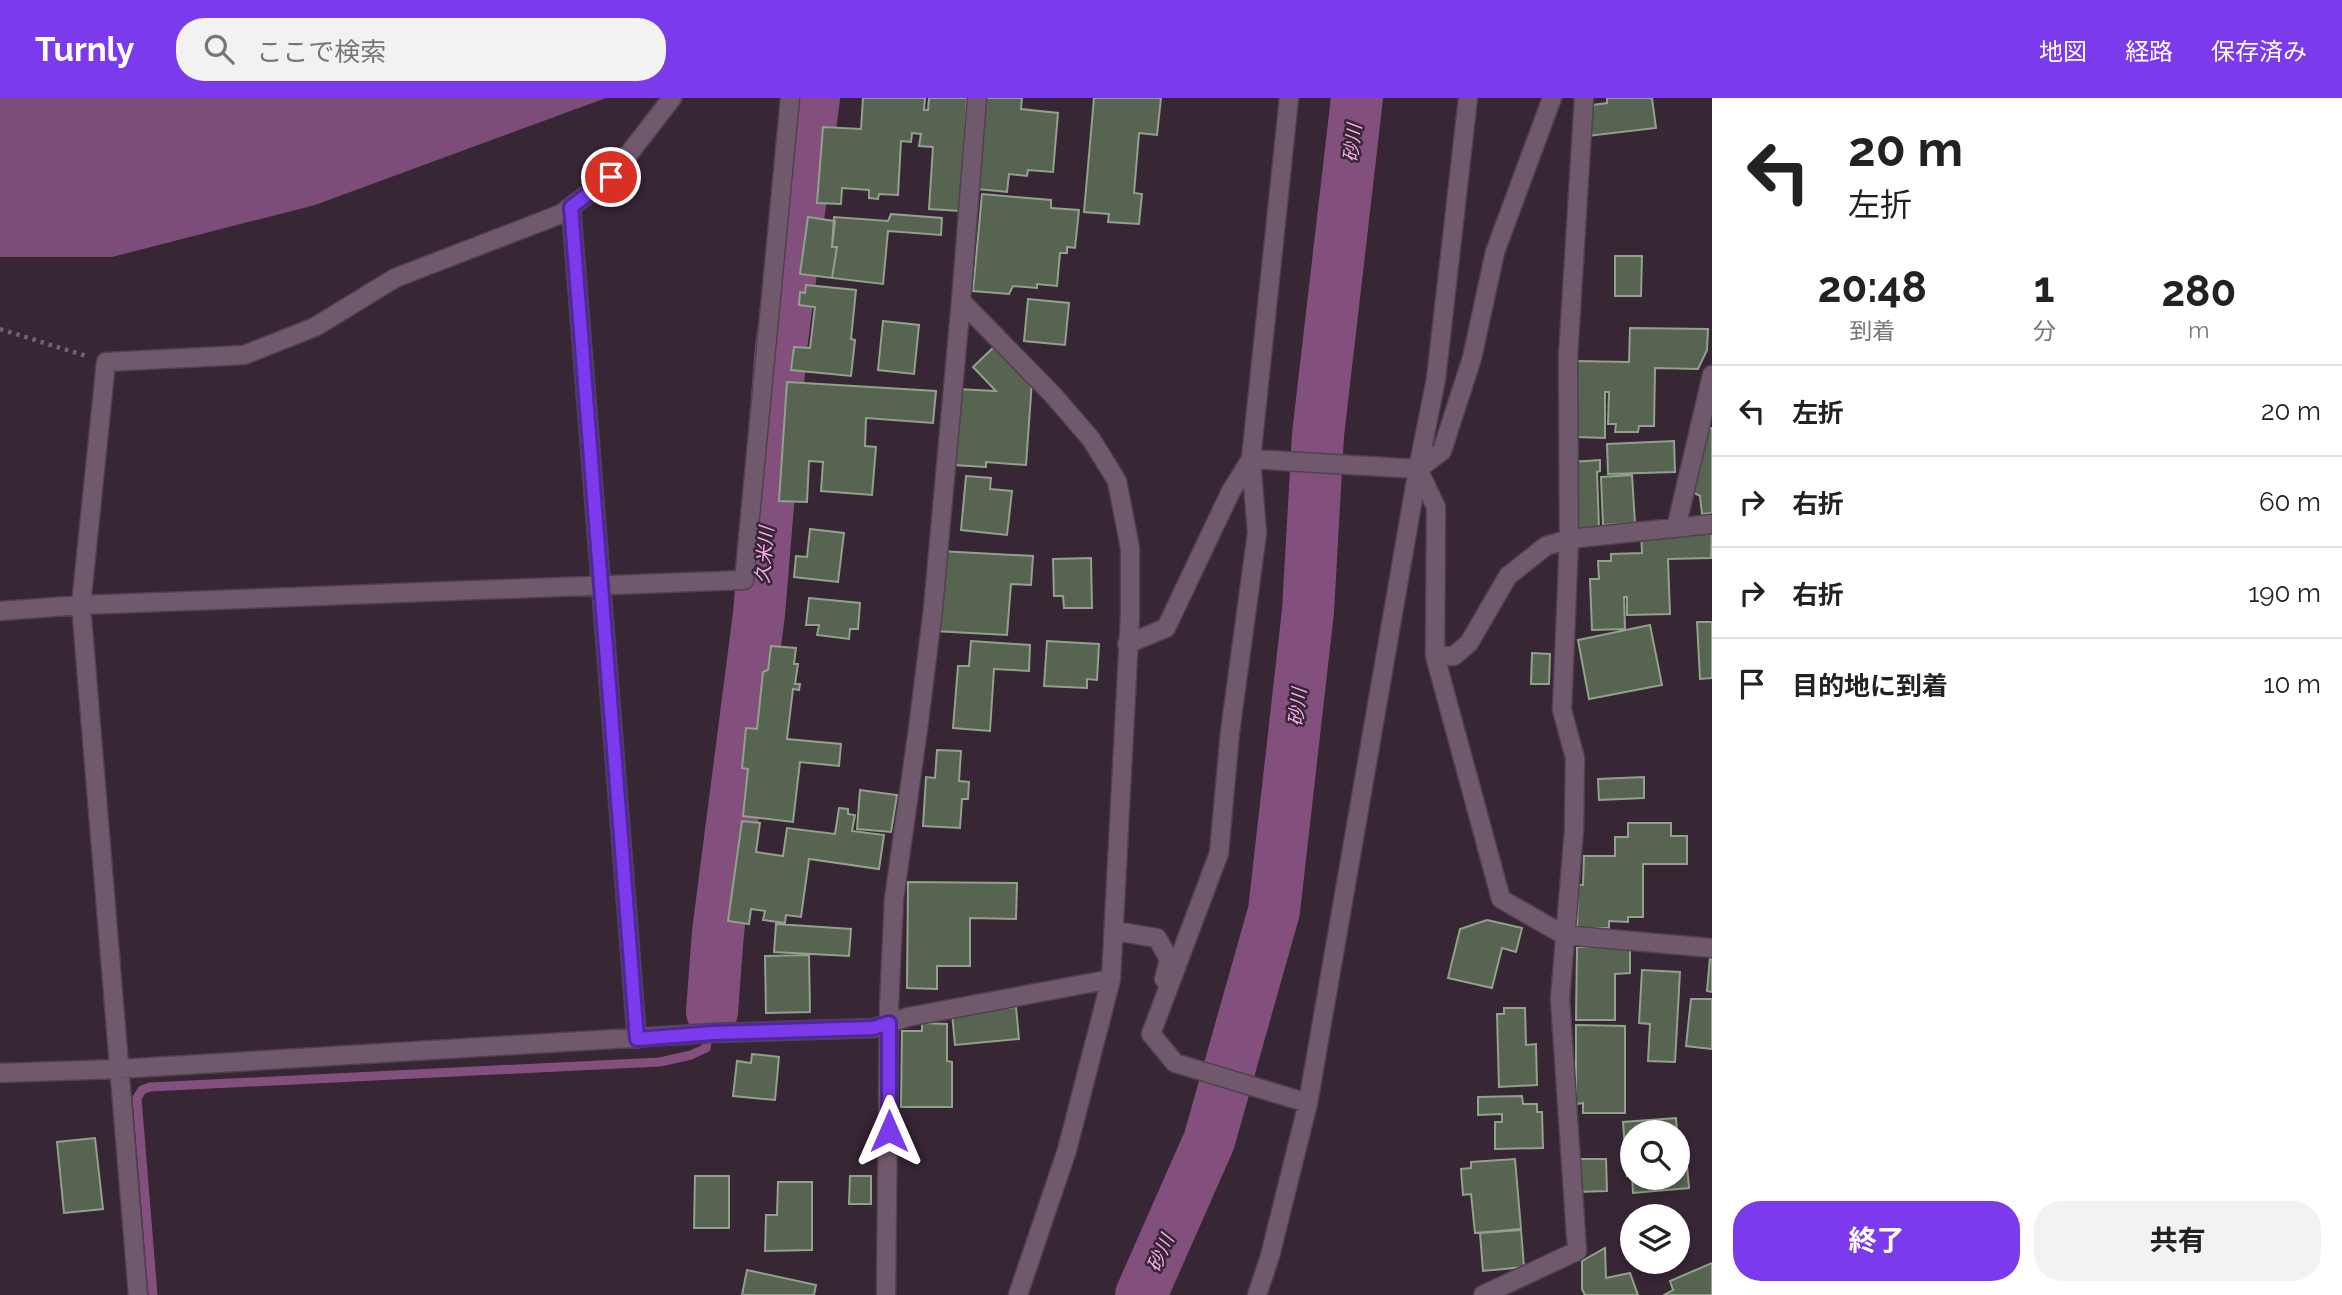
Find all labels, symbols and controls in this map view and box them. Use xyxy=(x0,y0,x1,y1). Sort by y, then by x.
search box xyxy=(176,18,666,81)
text: Turnly xyxy=(35,30,134,69)
icon: search xyxy=(200,30,238,68)
text: ここで検索 xyxy=(256,37,386,67)
text: 地図 xyxy=(2039,37,2087,66)
text: 経路 xyxy=(2125,37,2173,66)
text: 保存済み xyxy=(2211,37,2307,66)
text: 20 m xyxy=(1848,120,1963,177)
water label: 砂川 xyxy=(1339,121,1365,163)
icon: left xyxy=(1733,126,1824,217)
pin xyxy=(581,147,641,207)
icon: arrive xyxy=(592,158,630,196)
text: 左折 xyxy=(1848,186,1912,223)
text: 20:48 xyxy=(1818,263,1927,312)
text: 1 xyxy=(2034,263,2055,312)
text: 280 xyxy=(2161,267,2236,316)
text: m xyxy=(2188,316,2209,343)
text: 到着 xyxy=(1849,317,1895,344)
text: 分 xyxy=(2033,317,2056,344)
icon: left xyxy=(1733,392,1771,430)
text: 20 m xyxy=(2261,396,2321,426)
text: 左折 xyxy=(1792,398,1844,428)
icon: right xyxy=(1733,483,1771,521)
text: 60 m xyxy=(2259,487,2321,517)
text: 右折 xyxy=(1792,489,1844,519)
water label: 久米川 xyxy=(751,524,778,584)
icon: right xyxy=(1733,574,1771,612)
text: 190 m xyxy=(2248,578,2321,608)
text: 右折 xyxy=(1792,580,1844,610)
icon: arrive xyxy=(1733,665,1771,703)
text: 10 m xyxy=(2263,669,2321,699)
text: 目的地に到着 xyxy=(1792,671,1948,701)
water label: 砂川 xyxy=(1284,685,1310,727)
position arrow xyxy=(852,1094,926,1168)
map controls xyxy=(1620,1120,1690,1274)
button: search xyxy=(1620,1120,1690,1190)
button: 終了 xyxy=(1733,1201,2020,1281)
button: 共有 xyxy=(2034,1201,2321,1281)
button: layers xyxy=(1620,1204,1690,1274)
water label: 砂川 xyxy=(1142,1229,1179,1275)

